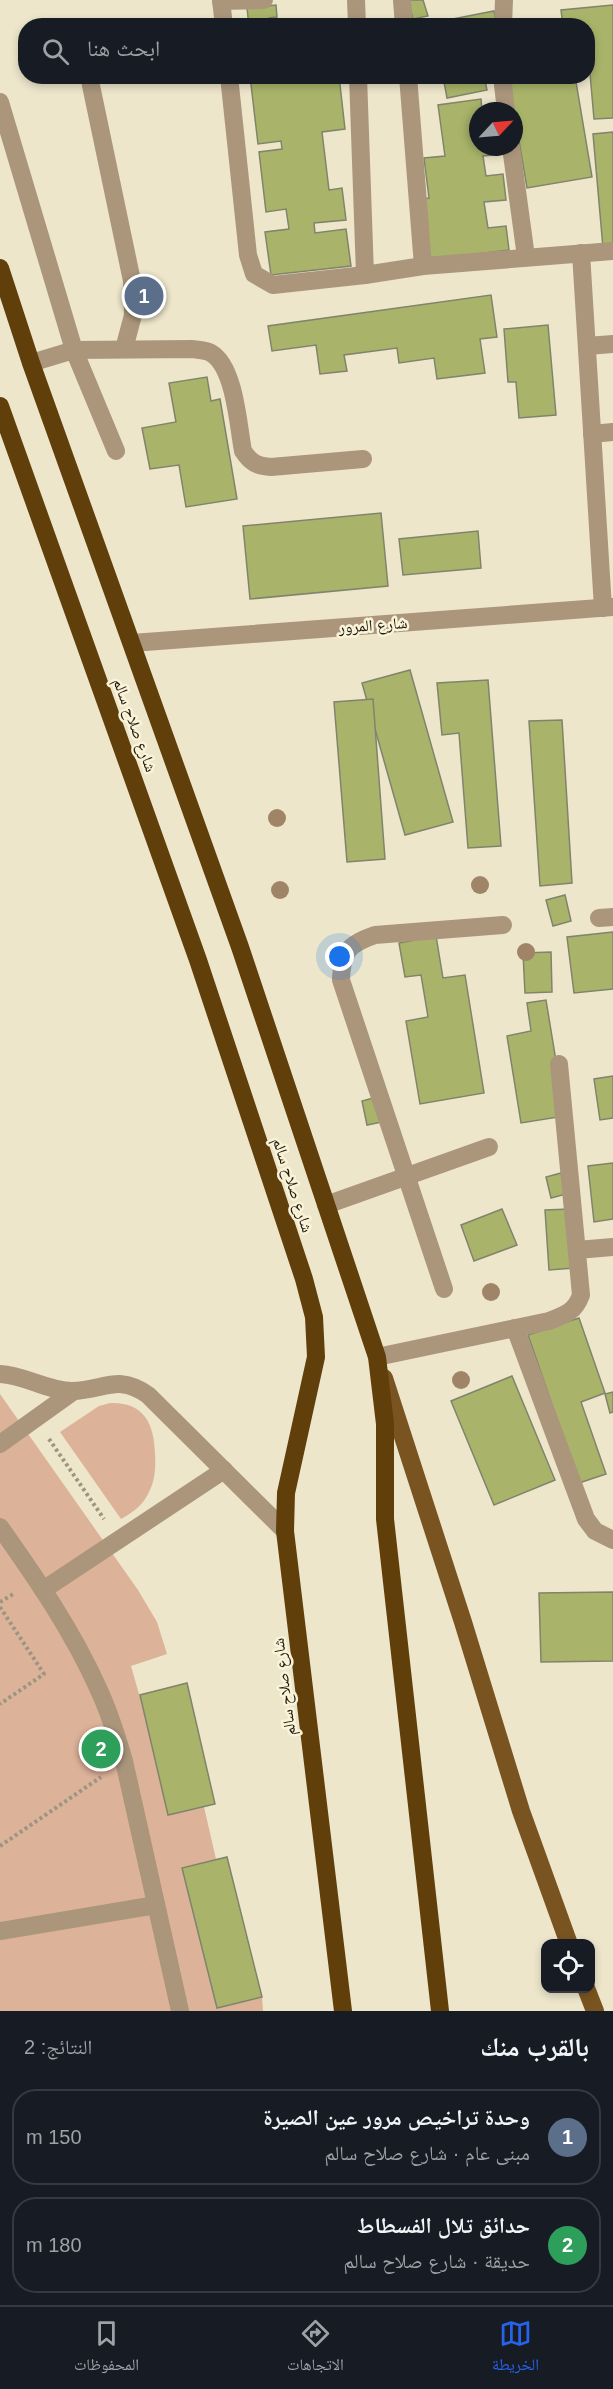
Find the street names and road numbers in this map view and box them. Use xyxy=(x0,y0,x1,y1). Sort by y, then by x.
street label: شارع المرور xyxy=(337,614,408,638)
street label: شارع صلاح سالم xyxy=(108,676,160,775)
street label: شارع صلاح سالم xyxy=(268,1136,316,1235)
street label: شارع صلاح سالم xyxy=(270,1637,300,1737)

